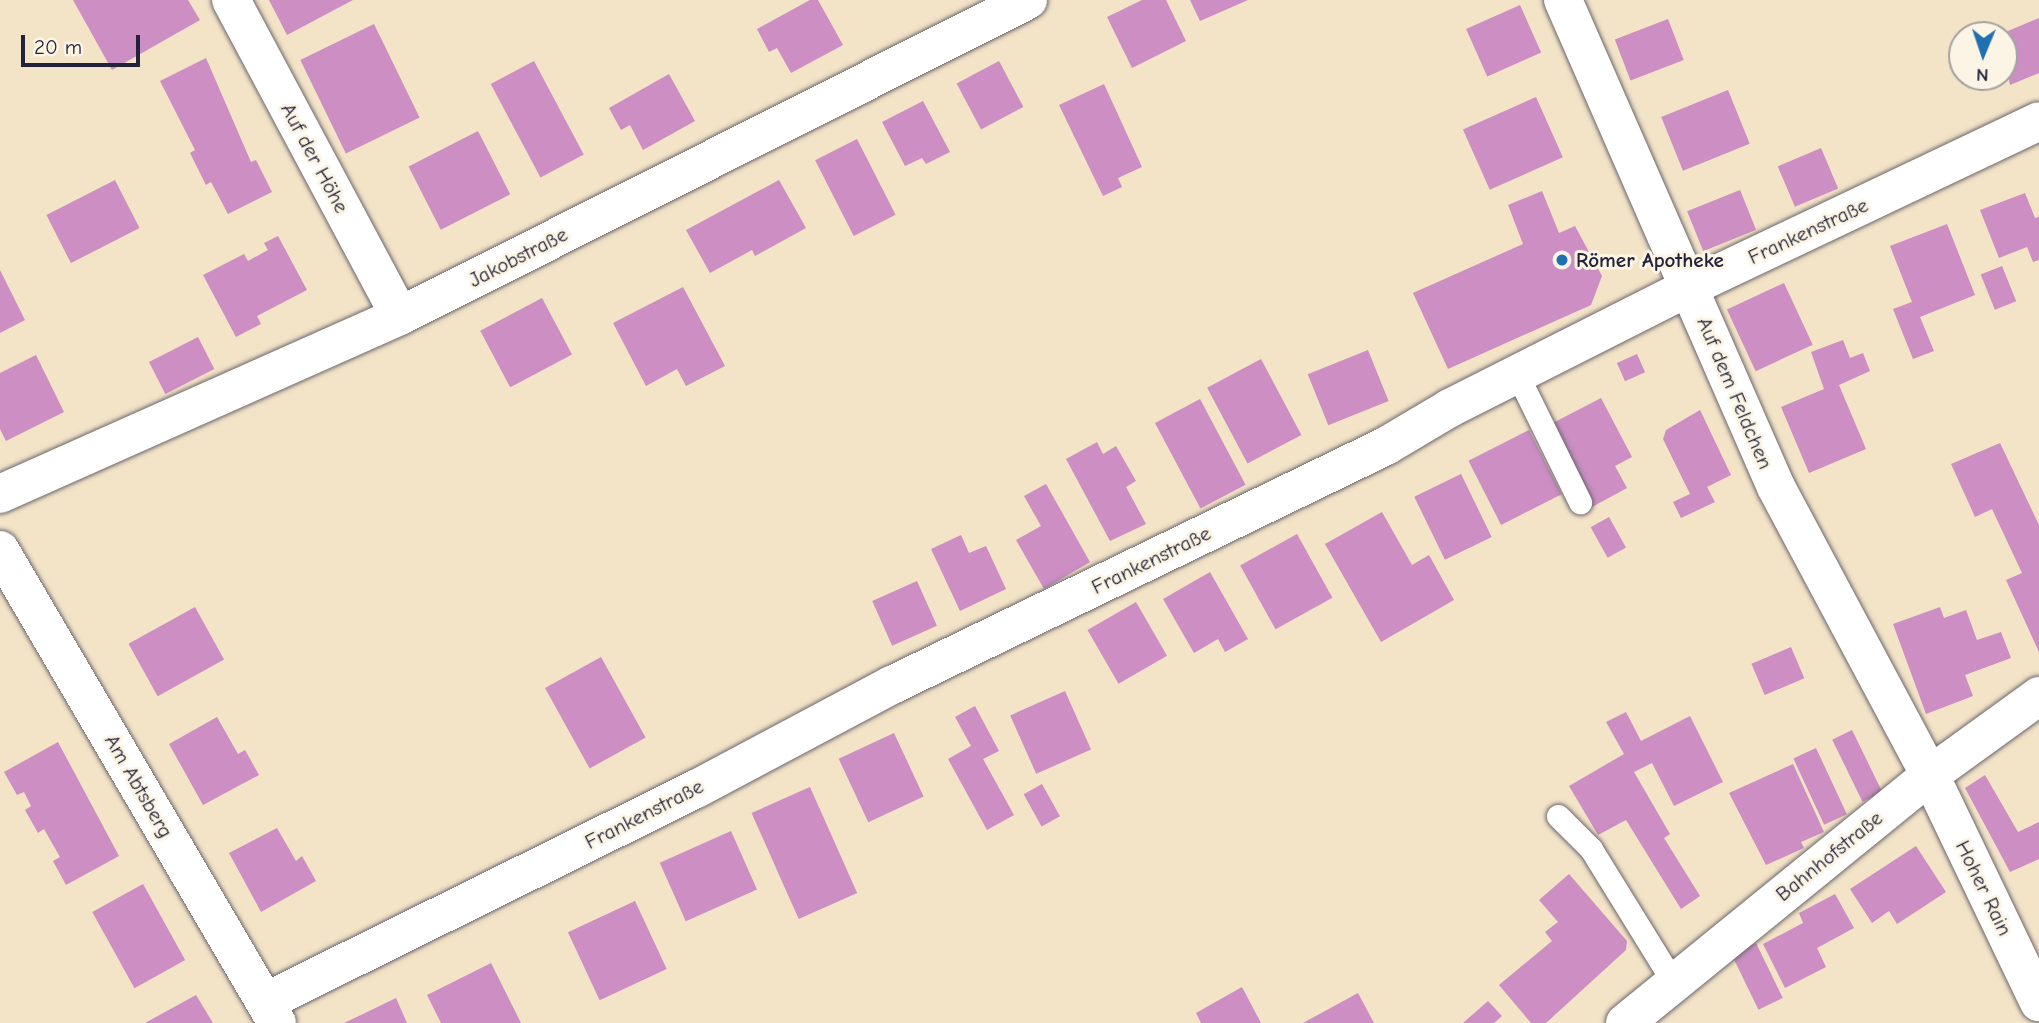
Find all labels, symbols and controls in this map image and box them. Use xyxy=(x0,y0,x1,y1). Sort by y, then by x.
scale bar xyxy=(24,21,144,65)
north arrow xyxy=(1948,21,2018,91)
text: 20 m xyxy=(34,35,82,59)
text: N xyxy=(1976,64,1989,86)
street label: Auf der Höhe xyxy=(276,99,354,217)
street label: Frankenstraße xyxy=(1744,192,1872,270)
street label: Jakobstraße xyxy=(464,221,572,293)
place label: Römer Apotheke xyxy=(1576,247,1724,273)
marker: Römer Apotheke xyxy=(1554,252,1570,268)
street label: Auf dem Feldchen xyxy=(1692,313,1778,473)
street label: Frankenstraße xyxy=(1087,520,1215,600)
street label: Am Abtsberg xyxy=(99,730,179,842)
street label: Frankenstraße xyxy=(581,773,707,855)
street label: Bahnhofstraße xyxy=(1771,805,1887,907)
street label: Hoher Rain xyxy=(1950,836,2018,940)

